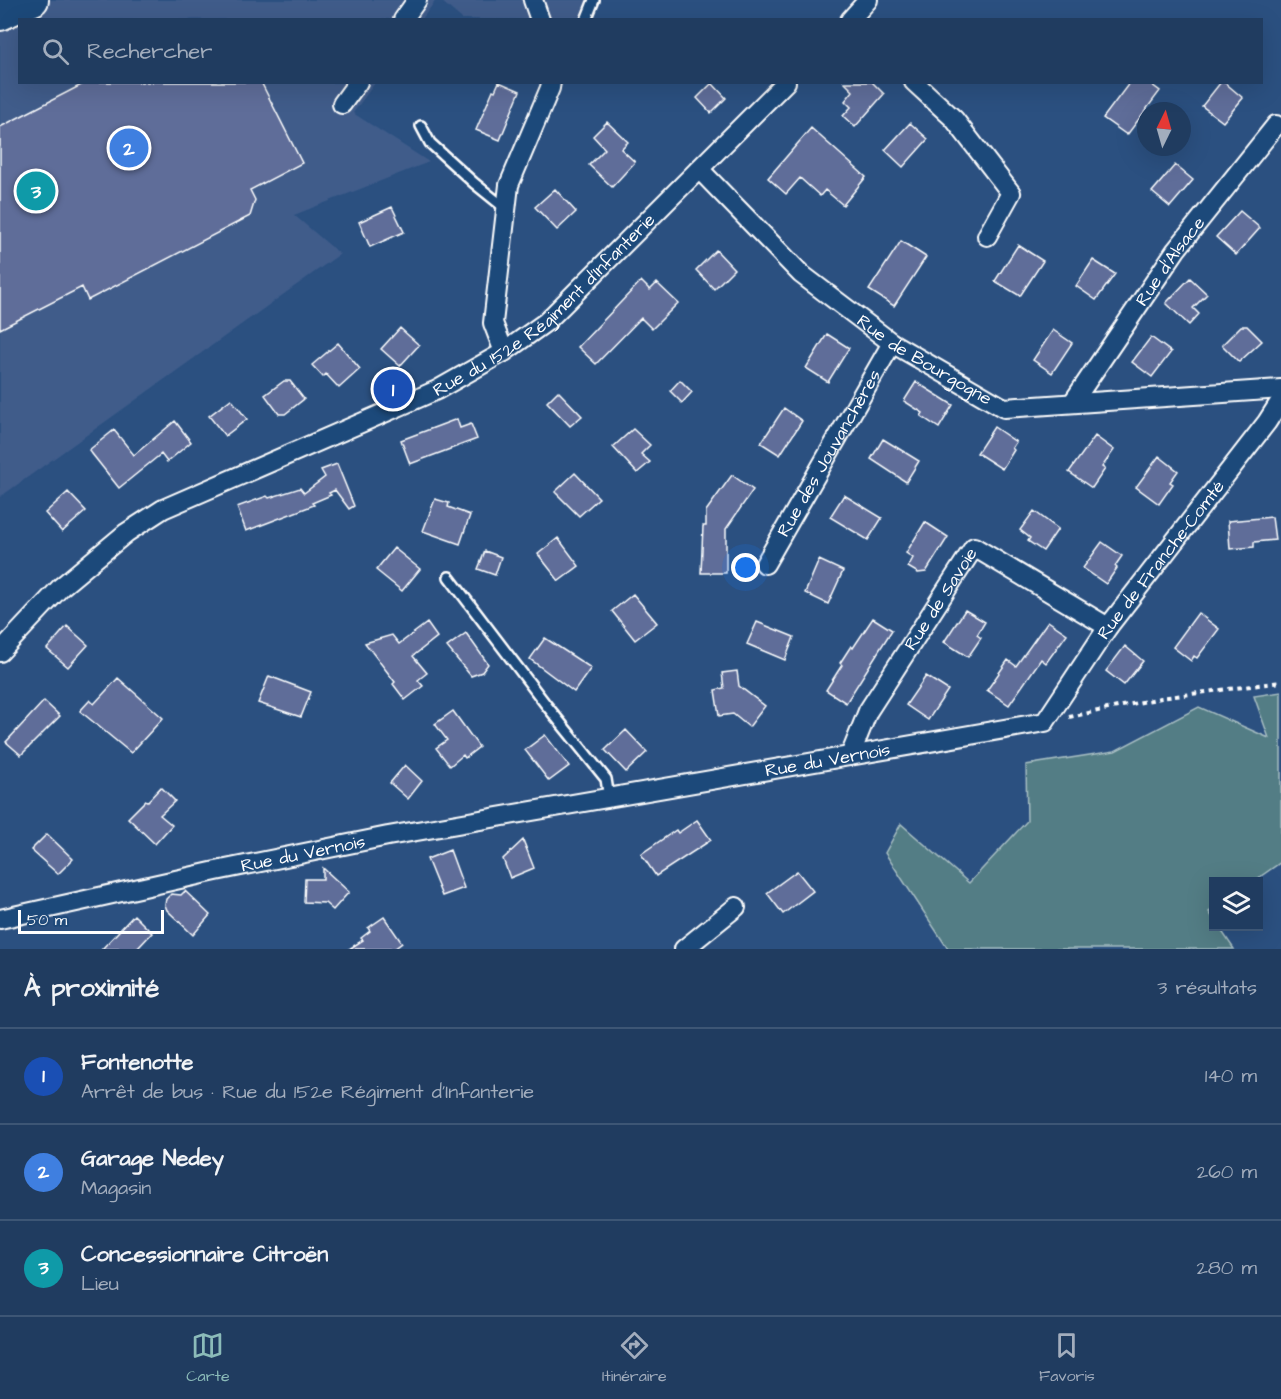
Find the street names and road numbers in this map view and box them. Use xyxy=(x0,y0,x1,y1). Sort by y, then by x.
street label: Rue du 152e Régiment d'Infanterie xyxy=(429,208,661,403)
street label: Rue d'Alsace xyxy=(1130,211,1211,311)
street label: Rue de Bourgogne xyxy=(852,309,997,411)
street label: Rue des Jouvanchères xyxy=(771,365,887,542)
street label: Rue de Franche-Comté xyxy=(1091,475,1231,644)
street label: Rue de Savoie xyxy=(898,543,984,655)
street label: Rue du Vernois xyxy=(763,737,892,783)
street label: Rue du Vernois xyxy=(239,829,367,879)

